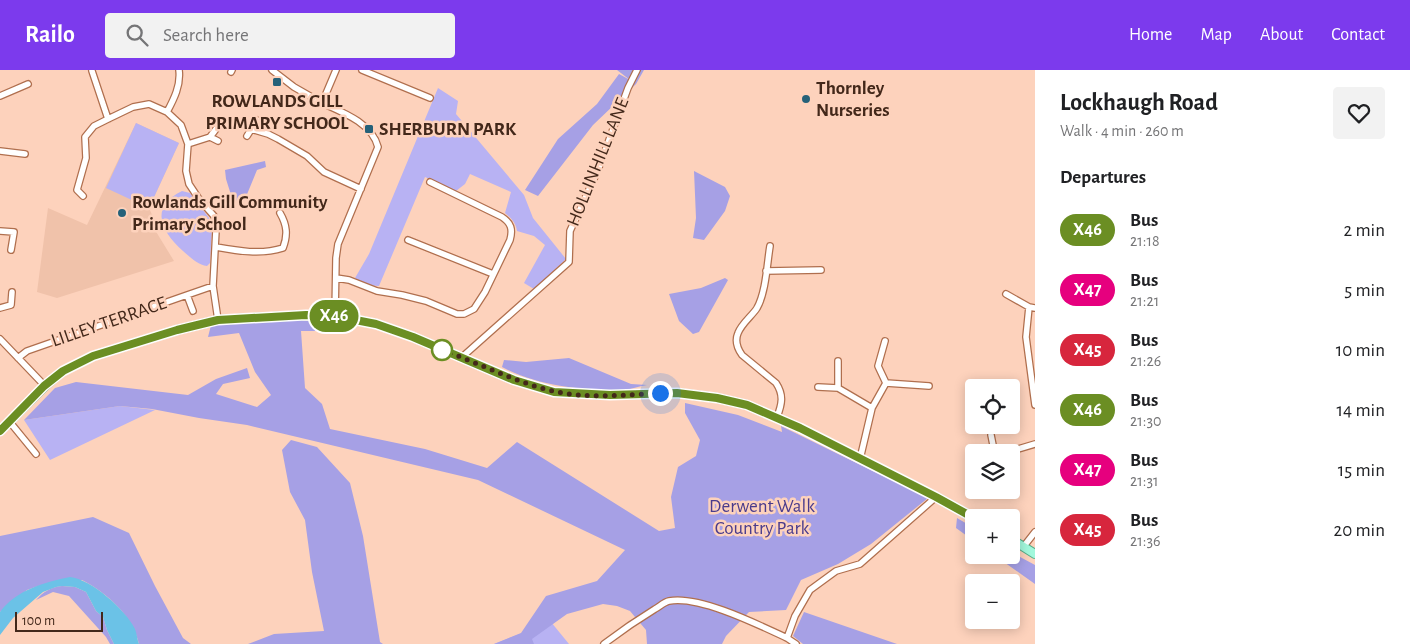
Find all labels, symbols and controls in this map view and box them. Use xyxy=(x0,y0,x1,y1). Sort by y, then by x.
search box xyxy=(105,13,455,58)
icon: search xyxy=(123,21,151,49)
text: Railo xyxy=(25,23,75,47)
text: Search here xyxy=(163,26,249,45)
text: Home xyxy=(1129,26,1172,44)
text: Map xyxy=(1200,26,1232,44)
text: About xyxy=(1260,26,1303,44)
text: Contact xyxy=(1331,26,1385,44)
marker: ROWLANDS GILL PRIMARY SCHOOL xyxy=(271,76,283,88)
place label: Thornley Nurseries xyxy=(816,79,890,120)
button: heart xyxy=(1333,87,1385,139)
text: Lockhaugh Road xyxy=(1060,91,1218,115)
place label: ROWLANDS GILL PRIMARY SCHOOL xyxy=(206,92,349,133)
marker: Thornley Nurseries xyxy=(800,93,812,105)
street label: HOLLINHILL LANE xyxy=(564,95,632,229)
place label: SHERBURN PARK xyxy=(379,120,517,139)
marker: SHERBURN PARK xyxy=(363,123,375,135)
text: Walk · 4 min · 260 m xyxy=(1060,123,1184,139)
text: Departures xyxy=(1060,168,1146,187)
place label: Rowlands Gill Community Primary School xyxy=(132,193,328,234)
marker: Rowlands Gill Community Primary School xyxy=(116,207,128,219)
text: Bus xyxy=(1130,211,1158,230)
text: X46 xyxy=(1073,221,1102,239)
text: 2 min xyxy=(1344,221,1385,240)
text: 21:18 xyxy=(1130,233,1160,249)
text: Bus xyxy=(1130,271,1158,290)
text: X47 xyxy=(1073,281,1102,299)
text: 5 min xyxy=(1344,281,1385,300)
street label: LILLEY TERRACE xyxy=(49,293,169,351)
text: 21:21 xyxy=(1130,293,1159,309)
line badge: X46 xyxy=(305,300,363,332)
text: X46 xyxy=(320,307,348,325)
text: Bus xyxy=(1130,331,1158,350)
unlabelled marker xyxy=(431,339,453,361)
text: X45 xyxy=(1073,341,1102,359)
text: 10 min xyxy=(1336,341,1385,360)
text: 21:26 xyxy=(1130,353,1161,369)
map controls xyxy=(965,379,1020,629)
button: locate xyxy=(965,379,1020,434)
your location xyxy=(648,381,673,406)
text: Bus xyxy=(1130,391,1158,410)
text: X46 xyxy=(1073,401,1102,419)
text: 14 min xyxy=(1337,401,1385,420)
text: 21:30 xyxy=(1130,413,1162,429)
button: layers xyxy=(965,444,1020,499)
text: Bus xyxy=(1130,451,1158,470)
text: X47 xyxy=(1073,461,1102,479)
text: 15 min xyxy=(1338,461,1385,480)
text: 21:31 xyxy=(1130,473,1159,489)
park label: Derwent Walk Country Park xyxy=(709,497,815,538)
button: + xyxy=(965,509,1020,564)
text: Bus xyxy=(1130,511,1158,530)
text: X45 xyxy=(1073,521,1102,539)
text: 20 min xyxy=(1334,521,1385,540)
text: 21:36 xyxy=(1130,533,1161,549)
button: − xyxy=(965,574,1020,629)
scale bar xyxy=(15,609,102,632)
text: 100 m xyxy=(22,614,55,628)

